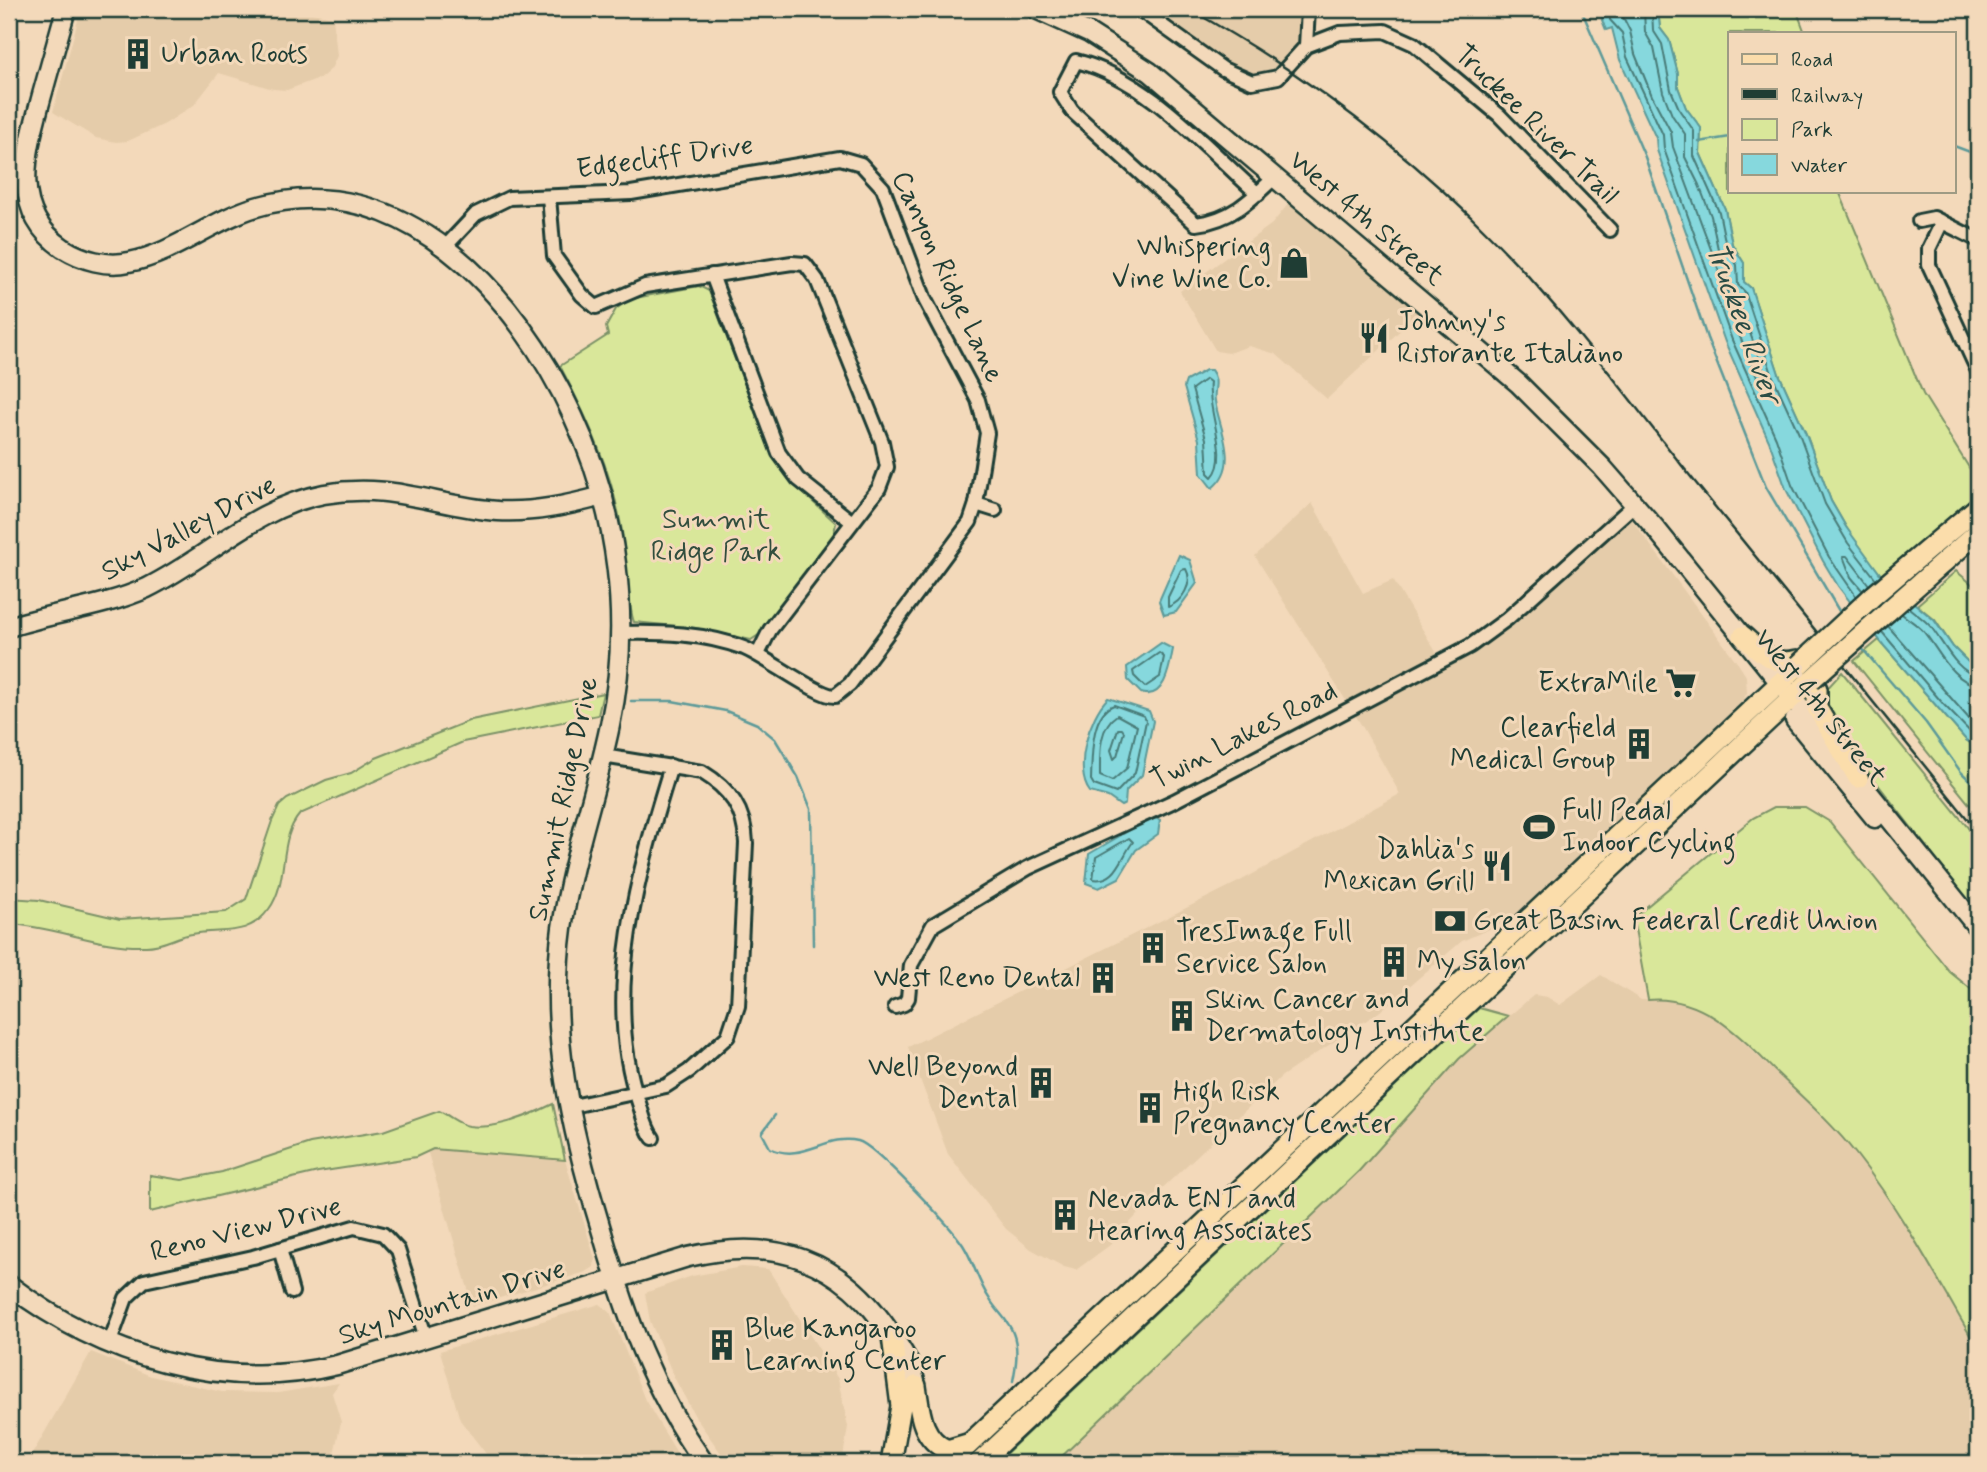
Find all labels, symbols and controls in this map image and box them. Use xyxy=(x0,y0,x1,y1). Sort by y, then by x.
legend xyxy=(1728,32,1955,192)
place label: Urban Roots xyxy=(161,36,308,73)
building icon: Urban Roots xyxy=(121,37,155,71)
street label: Truckee River Trail xyxy=(1446,37,1626,213)
text: Road xyxy=(1791,46,1833,74)
text: Railway xyxy=(1791,82,1863,110)
text: Park xyxy=(1791,116,1833,144)
street label: Edgecliff Drive xyxy=(574,127,756,192)
street label: West 4th Street xyxy=(1280,143,1452,295)
text: Water xyxy=(1791,152,1847,180)
street label: Canyon Ridge Lane xyxy=(882,165,1012,389)
place label: Whispering Vine Wine Co. xyxy=(1112,229,1271,298)
water label: Truckee River xyxy=(1696,237,1792,413)
shop icon: Whispering Vine Wine Co. xyxy=(1277,246,1311,280)
place label: Johnny's Ristorante Italiano xyxy=(1397,304,1623,373)
restaurant icon: Johnny's Ristorante Italiano xyxy=(1357,321,1391,355)
street label: Sky Valley Drive xyxy=(95,467,283,591)
park label: Summit Ridge Park xyxy=(651,502,781,573)
street label: West 4th Street xyxy=(1745,622,1895,795)
place label: ExtraMile xyxy=(1538,665,1658,702)
supermarket icon: ExtraMile xyxy=(1664,666,1698,700)
street label: Summit Ridge Drive xyxy=(520,673,608,925)
street label: Twin Lakes Road xyxy=(1144,673,1344,799)
place label: Clearfield Medical Group xyxy=(1450,710,1616,779)
building icon: Clearfield Medical Group xyxy=(1622,727,1656,761)
place label: Full Pedal Indoor Cycling xyxy=(1562,793,1736,865)
sports icon: Full Pedal Indoor Cycling xyxy=(1522,810,1556,844)
place label: Dahlia's Mexican Grill xyxy=(1323,832,1474,901)
restaurant icon: Dahlia's Mexican Grill xyxy=(1480,849,1514,883)
place label: Great Basin Federal Credit Union xyxy=(1473,903,1878,940)
bank icon: Great Basin Federal Credit Union xyxy=(1433,904,1467,938)
place label: TresImage Full Service Salon xyxy=(1176,914,1352,983)
building icon: TresImage Full Service Salon xyxy=(1136,931,1170,965)
place label: My Salon xyxy=(1417,944,1526,981)
building icon: My Salon xyxy=(1377,945,1411,979)
place label: West Reno Dental xyxy=(873,960,1080,997)
building icon: West Reno Dental xyxy=(1086,961,1120,995)
place label: Skin Cancer and Dermatology Institute xyxy=(1205,982,1484,1053)
building icon: Skin Cancer and Dermatology Institute xyxy=(1165,999,1199,1033)
place label: Well Beyond Dental xyxy=(868,1049,1018,1118)
building icon: Well Beyond Dental xyxy=(1024,1066,1058,1100)
place label: High Risk Pregnancy Center xyxy=(1173,1074,1395,1145)
building icon: High Risk Pregnancy Center xyxy=(1133,1091,1167,1125)
place label: Nevada ENT and Hearing Associates xyxy=(1088,1181,1312,1250)
street label: Reno View Drive xyxy=(147,1188,345,1272)
building icon: Nevada ENT and Hearing Associates xyxy=(1048,1198,1082,1232)
street label: Sky Mountain Drive xyxy=(334,1251,570,1355)
place label: Blue Kangaroo Learning Center xyxy=(745,1311,947,1383)
building icon: Blue Kangaroo Learning Center xyxy=(705,1328,739,1362)

